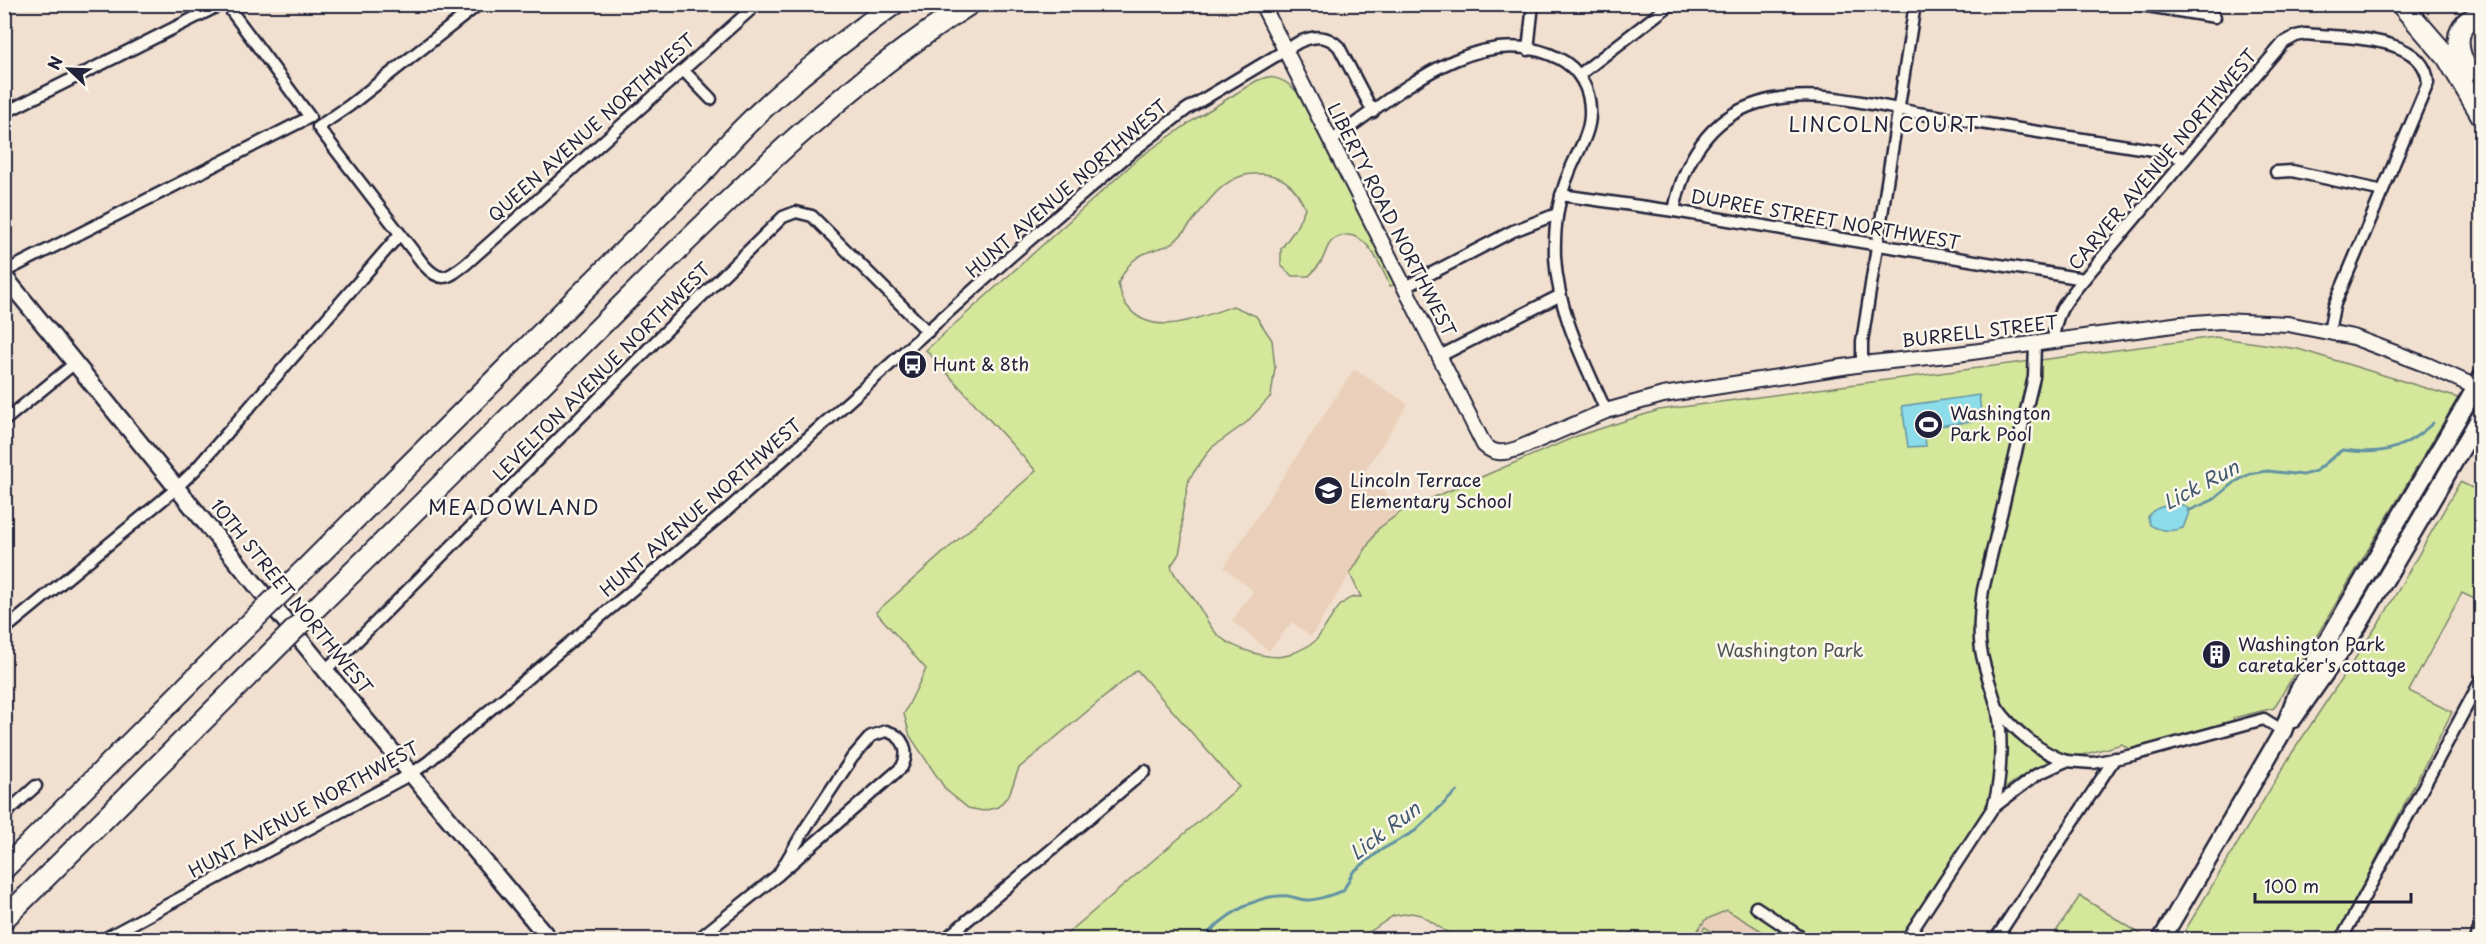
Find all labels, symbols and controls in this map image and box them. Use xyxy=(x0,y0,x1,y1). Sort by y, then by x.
street label: QUEEN AVENUE NORTHWEST xyxy=(482,26,701,227)
north arrow xyxy=(39,39,99,99)
street label: CARVER AVENUE NORTHWEST xyxy=(2061,42,2263,275)
text: N xyxy=(41,52,68,73)
street label: HUNT AVENUE NORTHWEST xyxy=(959,92,1173,283)
street label: LIBERTY ROAD NORTHWEST xyxy=(1321,98,1464,342)
district label: LINCOLN COURT xyxy=(1789,109,1980,139)
street label: DUPREE STREET NORTHWEST xyxy=(1688,182,1963,256)
street label: LEVELTON AVENUE NORTHWEST xyxy=(486,255,717,486)
street label: BURRELL STREET xyxy=(1900,307,2060,353)
bus stop icon: Hunt & 8th xyxy=(896,349,928,381)
place label: Hunt & 8th xyxy=(933,350,1029,377)
place label: Washington Park Pool xyxy=(1950,399,2051,447)
sports icon: Washington Park Pool xyxy=(1913,408,1945,440)
street label: HUNT AVENUE NORTHWEST xyxy=(593,411,807,602)
water label: Lick Run xyxy=(2157,451,2245,517)
place label: Lincoln Terrace Elementary School xyxy=(1350,466,1512,514)
school or university icon: Lincoln Terrace Elementary School xyxy=(1313,475,1345,507)
district label: MEADOWLAND xyxy=(428,492,600,522)
street label: 10TH STREET NORTHWEST xyxy=(205,493,380,700)
place label: Washington Park caretaker's cottage xyxy=(2238,630,2406,678)
park label: Washington Park xyxy=(1716,636,1864,663)
building icon: Washington Park caretaker's cottage xyxy=(2201,639,2233,671)
street label: HUNT AVENUE NORTHWEST xyxy=(183,734,424,883)
water label: Lick Run xyxy=(1343,793,1427,867)
scale bar xyxy=(2255,866,2411,904)
text: 100 m xyxy=(2264,872,2319,899)

